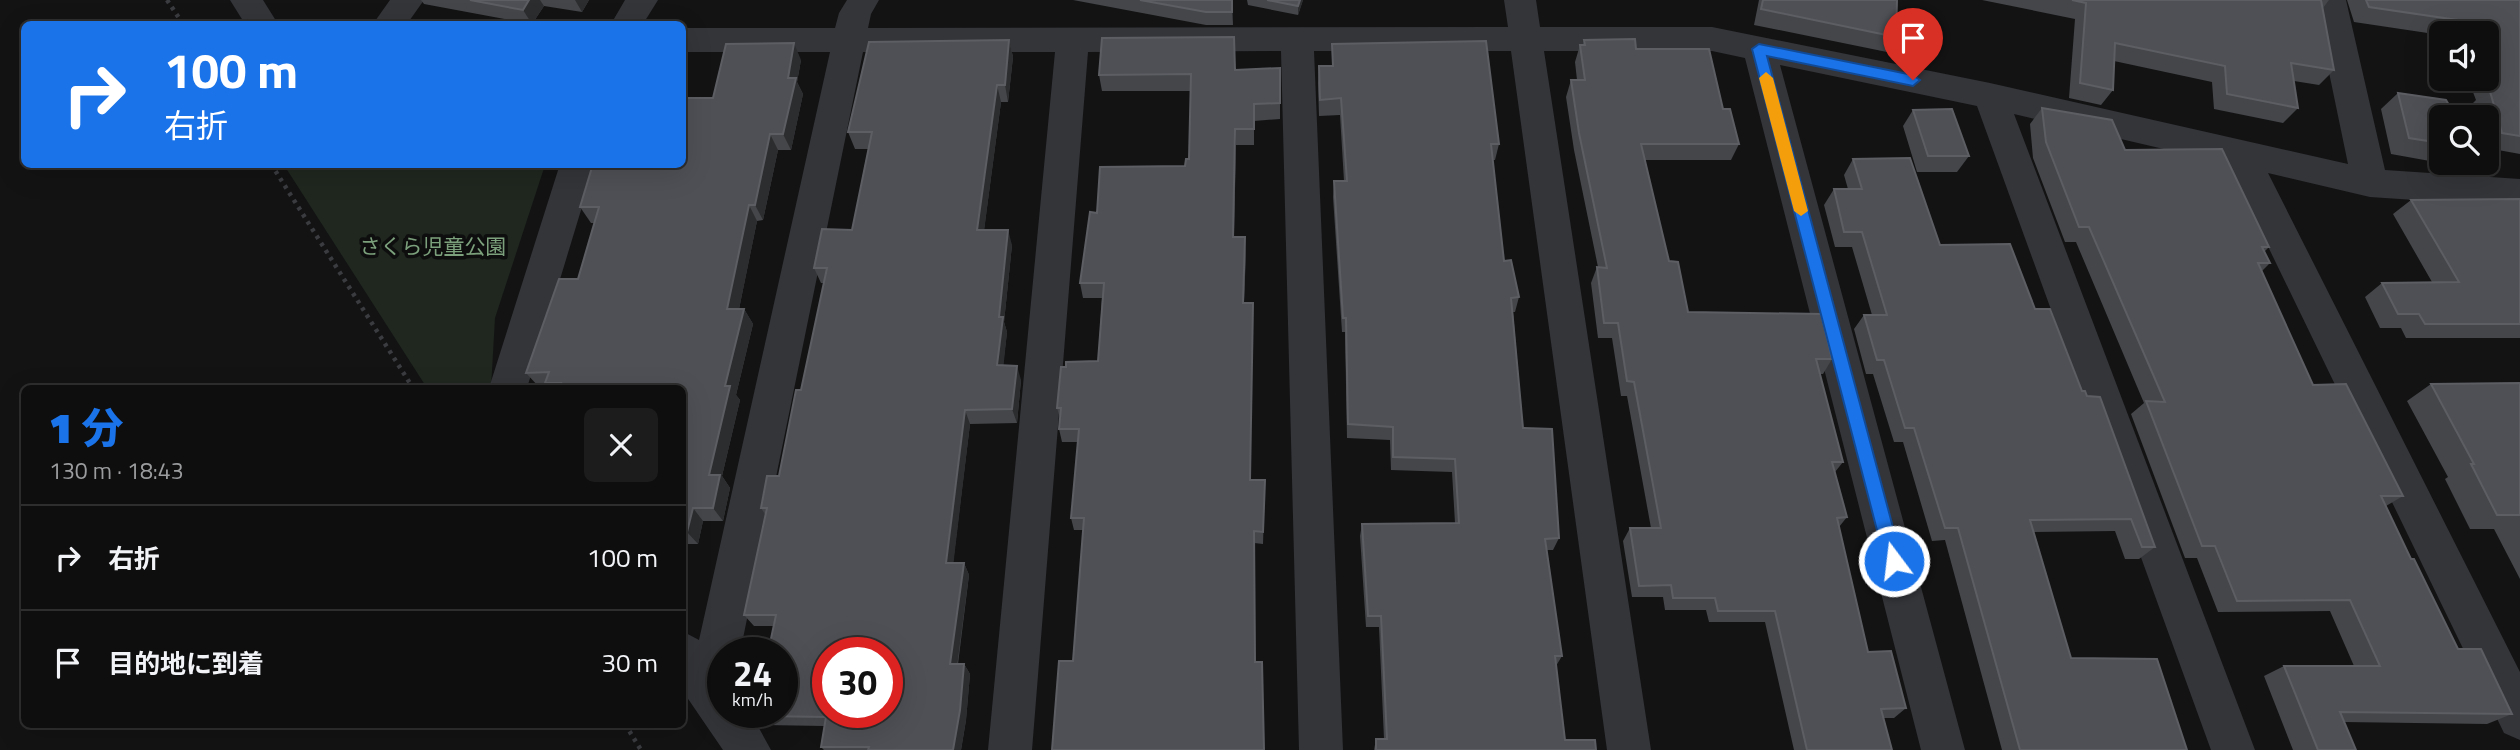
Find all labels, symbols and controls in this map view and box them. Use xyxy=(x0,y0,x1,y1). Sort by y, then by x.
pin xyxy=(1883,8,1943,80)
icon: arrive xyxy=(1894,19,1932,57)
map controls xyxy=(2429,21,2499,175)
button: sound xyxy=(2429,21,2499,91)
text: 100 m xyxy=(164,32,298,107)
icon: right xyxy=(49,49,140,140)
text: 右折 xyxy=(164,101,228,149)
button: search xyxy=(2429,105,2499,175)
park label: さくら児童公園 xyxy=(360,230,507,262)
text: 1 分 xyxy=(49,395,123,459)
button: close xyxy=(584,408,658,482)
text: 130 m · 18:43 xyxy=(49,453,184,488)
position arrow xyxy=(1857,524,1931,598)
text: 100 m xyxy=(587,538,658,577)
icon: right xyxy=(49,539,87,577)
text: 右折 xyxy=(108,539,160,578)
speed limit sign: 30 xyxy=(812,637,903,728)
text: 30 m xyxy=(601,643,658,682)
icon: arrive xyxy=(49,644,87,682)
text: 目的地に到着 xyxy=(108,644,264,683)
text: 24 xyxy=(733,646,772,700)
text: km/h xyxy=(732,686,773,713)

